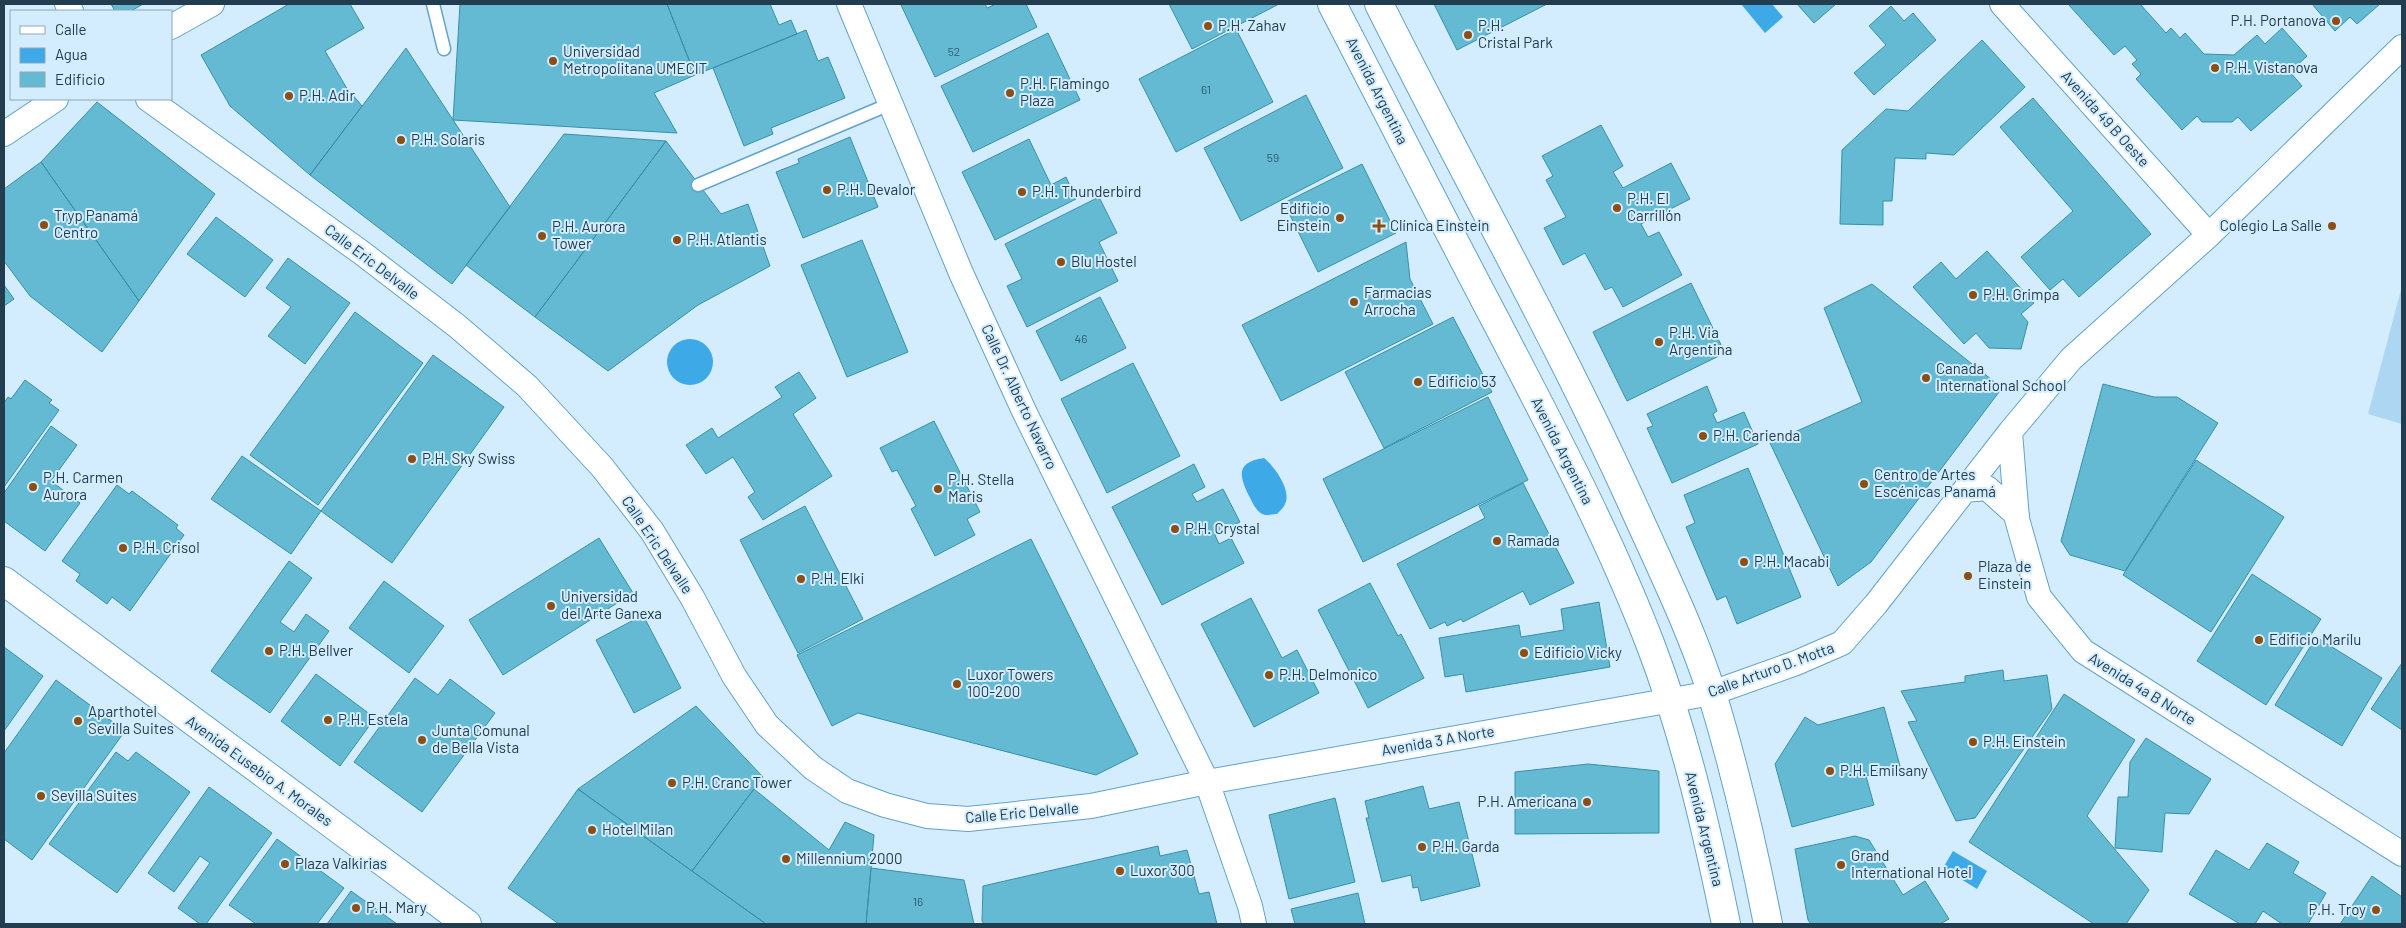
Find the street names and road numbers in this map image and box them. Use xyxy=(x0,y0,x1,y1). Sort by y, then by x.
street label: Avenida Argentina xyxy=(1343,34,1413,147)
street label: Avenida 49 B Oeste xyxy=(2058,66,2154,170)
street label: Calle Eric Delvalle xyxy=(322,220,424,303)
street label: Calle Dr. Alberto Navarro xyxy=(978,321,1061,472)
street label: Avenida Argentina xyxy=(1528,394,1598,507)
street label: Calle Eric Delvalle xyxy=(619,492,697,597)
street label: Calle Arturo D. Motta xyxy=(1705,638,1836,700)
street label: Avenida 4a B Norte xyxy=(2086,648,2199,728)
street label: Avenida Eusebio A. Morales xyxy=(183,711,336,829)
street label: Avenida 3 A Norte xyxy=(1380,721,1496,759)
street label: Avenida Argentina xyxy=(1682,769,1728,888)
street label: Calle Eric Delvalle xyxy=(964,798,1079,826)

